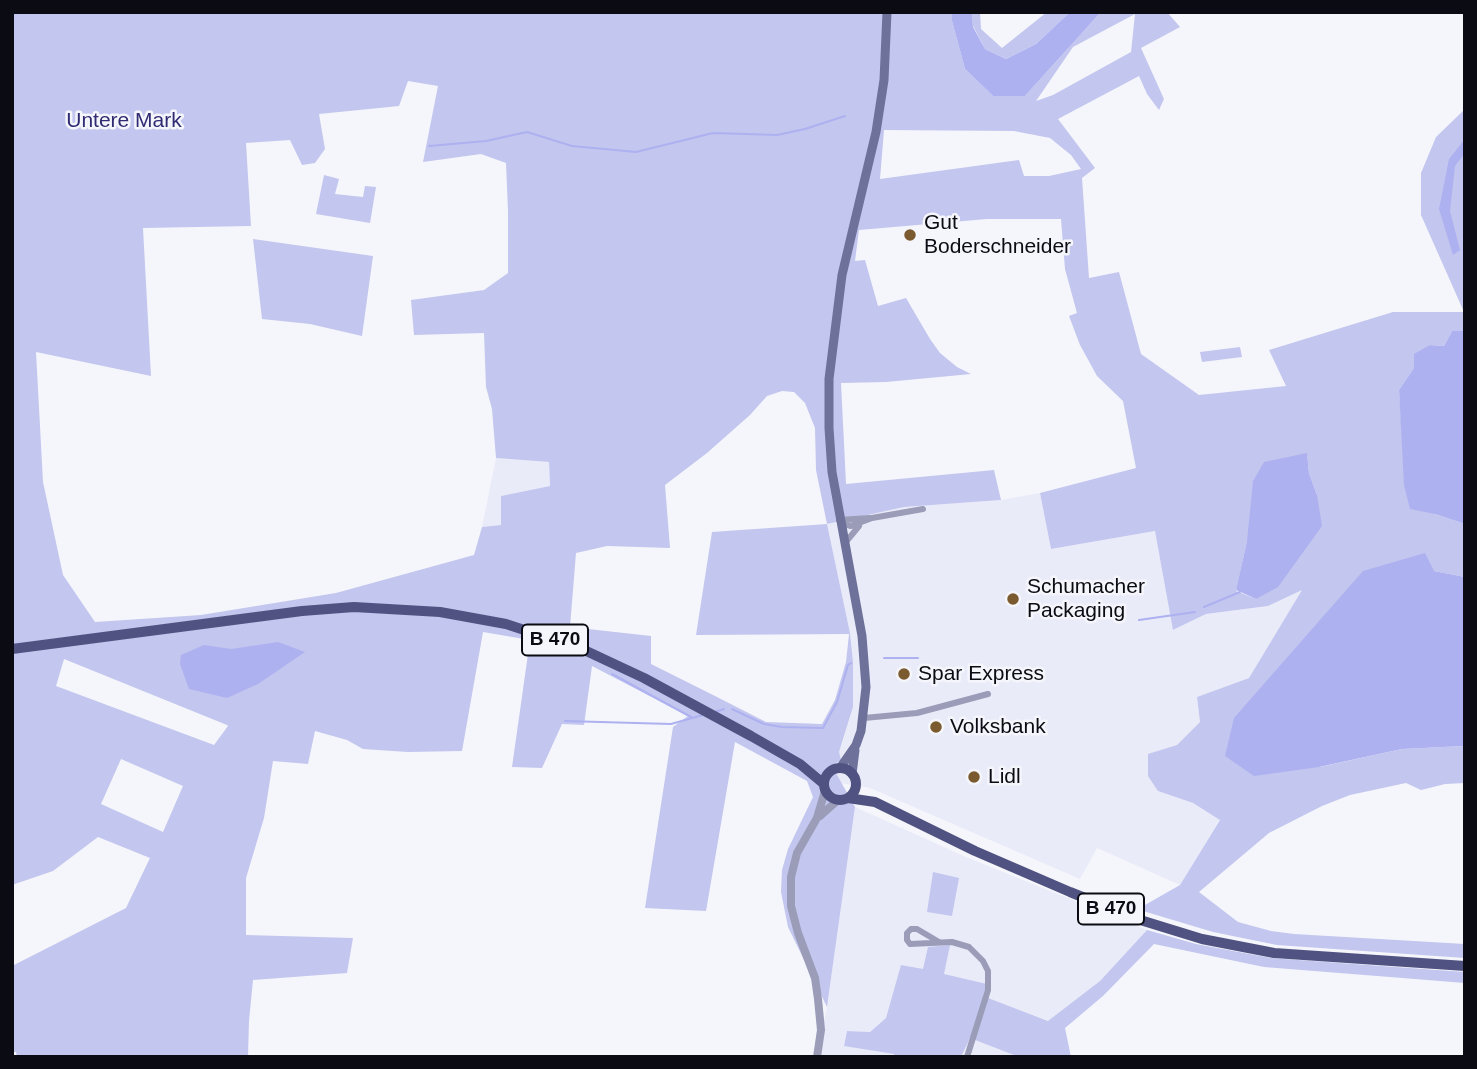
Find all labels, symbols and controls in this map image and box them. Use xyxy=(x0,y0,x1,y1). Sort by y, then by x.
park label: Untere Mark xyxy=(66,108,182,134)
place label: Gut Boderschneider xyxy=(924,210,1071,260)
marker: Gut Boderschneider xyxy=(902,227,918,243)
place label: Schumacher Packaging xyxy=(1027,574,1145,624)
marker: Schumacher Packaging xyxy=(1005,591,1021,607)
road number: B 470 xyxy=(522,624,588,656)
place label: Spar Express xyxy=(918,661,1044,687)
marker: Spar Express xyxy=(896,666,912,682)
place label: Volksbank xyxy=(950,714,1046,740)
marker: Volksbank xyxy=(928,719,944,735)
place label: Lidl xyxy=(988,764,1021,790)
marker: Lidl xyxy=(966,769,982,785)
road number: B 470 xyxy=(1078,894,1144,925)

